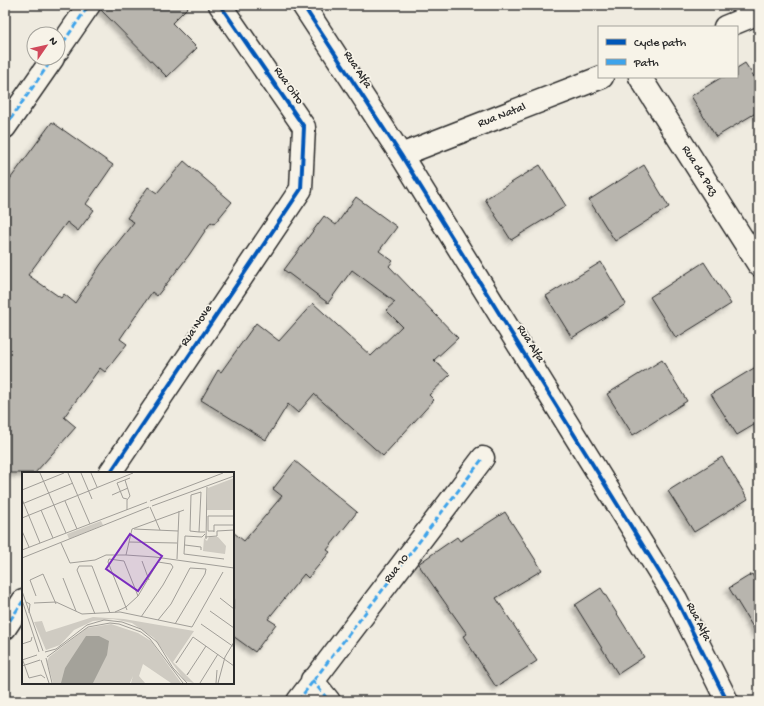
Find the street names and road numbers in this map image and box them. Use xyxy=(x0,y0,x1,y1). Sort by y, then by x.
street label: Rua Alfa xyxy=(340,49,374,91)
street label: Rua Oito xyxy=(270,65,306,107)
street label: Rua Natal xyxy=(476,100,528,132)
street label: Rua da Paz xyxy=(678,143,720,199)
street label: Rua Nove xyxy=(178,302,216,349)
street label: Rua Alfa xyxy=(513,323,547,366)
street label: Rua 10 xyxy=(381,552,413,586)
street label: Rua Alfa xyxy=(682,600,714,644)

